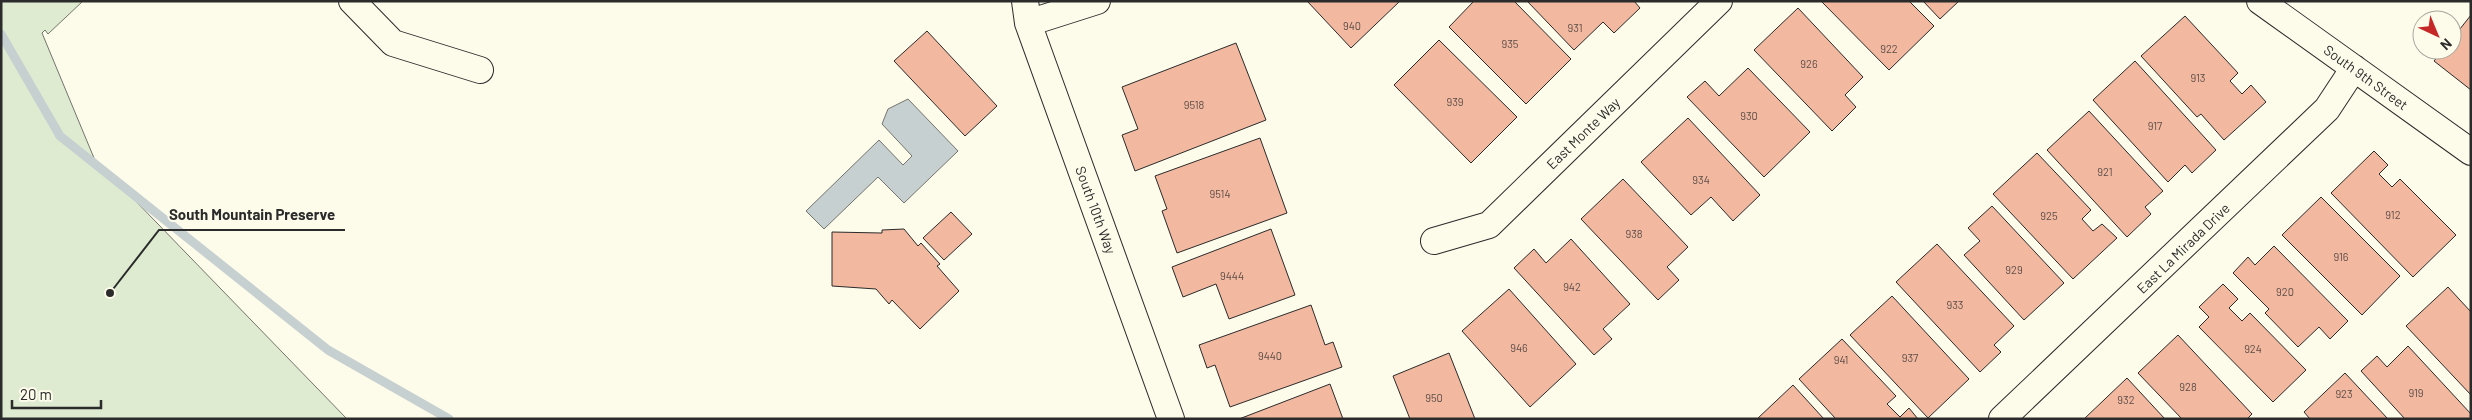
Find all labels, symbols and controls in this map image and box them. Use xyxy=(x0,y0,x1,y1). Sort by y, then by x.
north arrow xyxy=(2412,10,2462,60)
house number: 940 xyxy=(1343,19,1361,32)
house number: 931 xyxy=(1567,21,1583,34)
text: N xyxy=(2437,35,2456,54)
house number: 935 xyxy=(1501,37,1519,50)
street label: South 9th Street xyxy=(2321,41,2411,113)
house number: 922 xyxy=(1880,42,1898,55)
house number: 926 xyxy=(1800,57,1818,70)
house number: 913 xyxy=(2190,71,2206,84)
street label: East Monte Way xyxy=(1543,93,1624,172)
house number: 939 xyxy=(1446,95,1464,108)
house number: 9518 xyxy=(1184,98,1205,111)
house number: 930 xyxy=(1740,109,1758,122)
house number: 917 xyxy=(2148,119,2162,132)
street label: South 10th Way xyxy=(1072,164,1120,257)
house number: 921 xyxy=(2097,165,2113,178)
house number: 934 xyxy=(1692,173,1710,186)
house number: 9514 xyxy=(1210,187,1231,200)
street label: East La Mirada Drive xyxy=(2133,199,2233,297)
callout: South Mountain Preserve xyxy=(159,200,345,230)
text: South Mountain Preserve xyxy=(169,205,335,223)
house number: 912 xyxy=(2385,208,2401,221)
house number: 925 xyxy=(2040,209,2058,222)
house number: 938 xyxy=(1625,227,1643,240)
house number: 916 xyxy=(2333,250,2349,263)
house number: 929 xyxy=(2005,263,2023,276)
house number: 9444 xyxy=(1220,269,1244,282)
house number: 942 xyxy=(1563,280,1581,293)
house number: 920 xyxy=(2276,285,2294,298)
house number: 933 xyxy=(1946,298,1964,311)
house number: 946 xyxy=(1510,341,1528,354)
house number: 924 xyxy=(2244,342,2262,355)
house number: 9440 xyxy=(1258,349,1282,362)
house number: 937 xyxy=(1902,351,1918,364)
house number: 941 xyxy=(1834,353,1848,366)
scale bar xyxy=(12,378,101,410)
house number: 928 xyxy=(2179,380,2197,393)
text: 20 m xyxy=(20,385,52,403)
house number: 919 xyxy=(2408,386,2424,399)
house number: 923 xyxy=(2335,387,2353,400)
house number: 950 xyxy=(1425,391,1443,404)
house number: 932 xyxy=(2117,393,2135,406)

